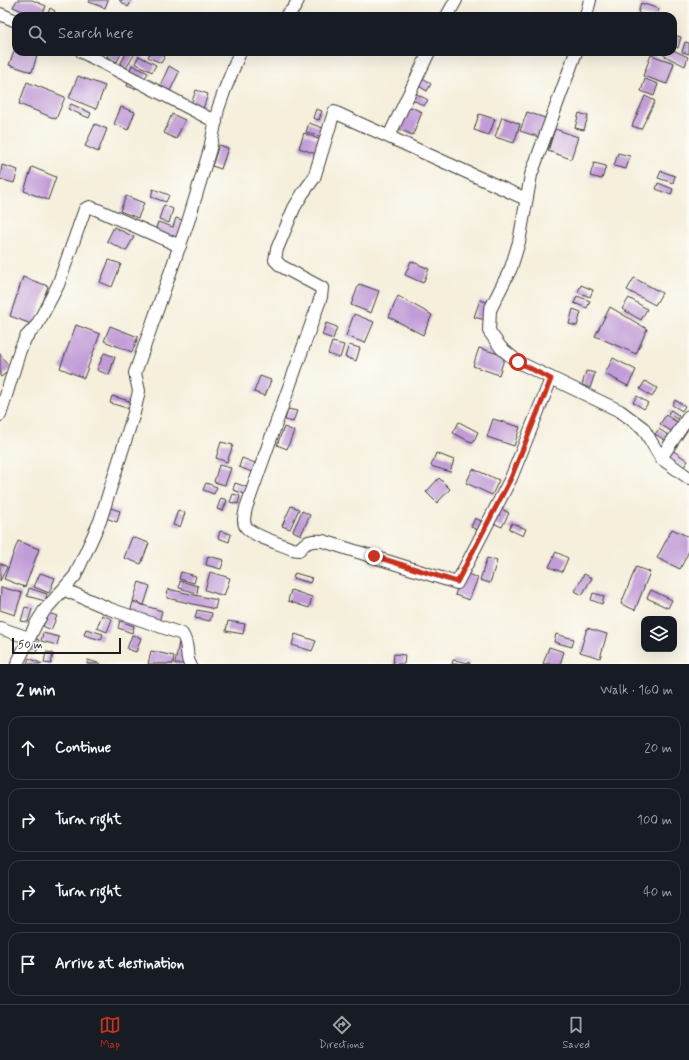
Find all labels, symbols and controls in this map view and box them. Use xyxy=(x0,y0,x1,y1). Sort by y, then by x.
search box xyxy=(12,12,677,56)
icon: search xyxy=(26,23,48,45)
text: Search here xyxy=(58,24,134,44)
route start xyxy=(509,353,527,371)
route end xyxy=(365,547,383,565)
map controls xyxy=(641,616,677,652)
button: layers xyxy=(641,616,677,652)
scale bar xyxy=(12,636,121,655)
text: 50 m xyxy=(18,638,43,652)
text: 2 min xyxy=(16,679,56,701)
text: Walk · 160 m xyxy=(600,682,673,699)
icon: ahead xyxy=(17,737,39,759)
text: Continue xyxy=(55,738,111,758)
text: 20 m xyxy=(644,740,672,757)
icon: right xyxy=(17,809,39,831)
text: Turn right xyxy=(55,810,122,830)
text: 100 m xyxy=(637,812,672,829)
icon: right xyxy=(17,881,39,903)
text: Turn right xyxy=(55,882,122,902)
text: 40 m xyxy=(643,884,672,901)
icon: arrive xyxy=(17,953,39,975)
text: Arrive at destination xyxy=(55,954,184,974)
tab: Map xyxy=(99,1014,121,1052)
tab: Directions xyxy=(319,1014,364,1052)
tab: Saved xyxy=(562,1014,590,1052)

